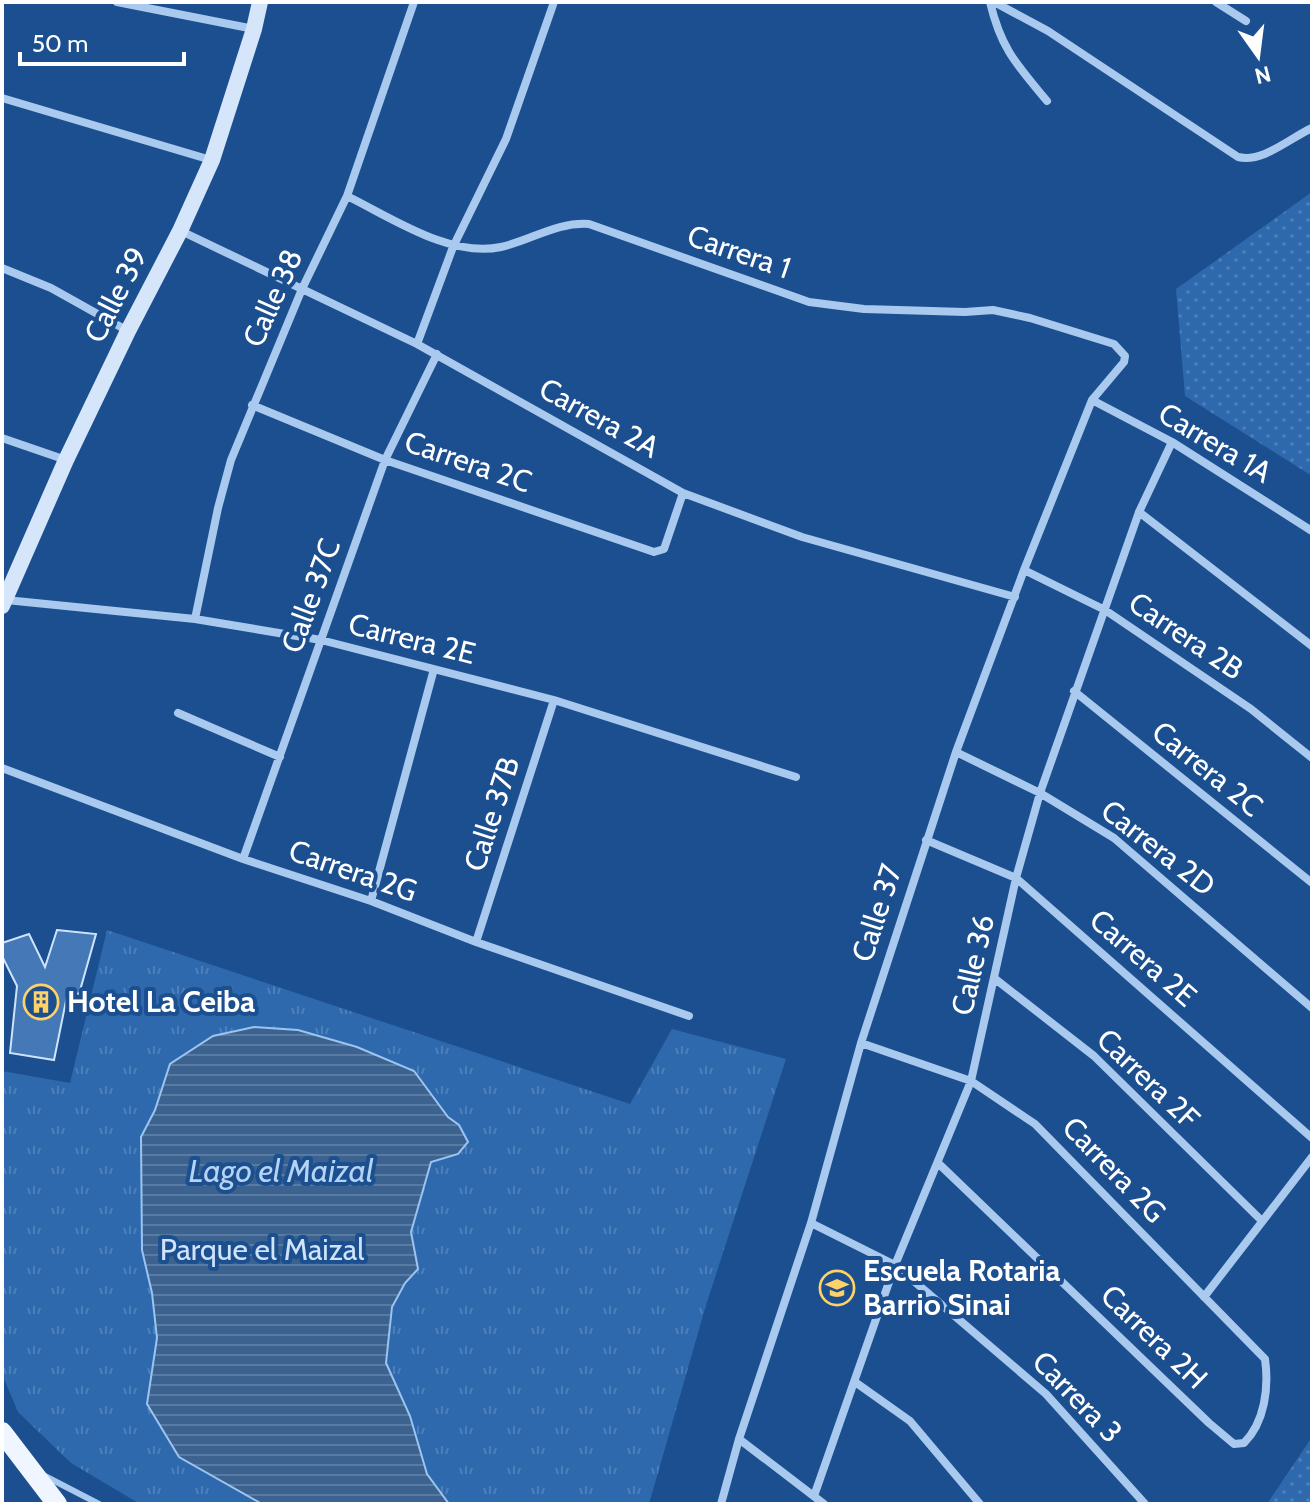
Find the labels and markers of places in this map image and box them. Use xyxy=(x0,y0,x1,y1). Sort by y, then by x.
building icon: Hotel La Ceiba xyxy=(22,983,60,1021)
place label: Hotel La Ceiba xyxy=(67,983,255,1020)
place label: Escuela Rotaria Barrio Sinai xyxy=(863,1252,1060,1323)
school or university icon: Escuela Rotaria Barrio Sinai xyxy=(818,1269,856,1307)

